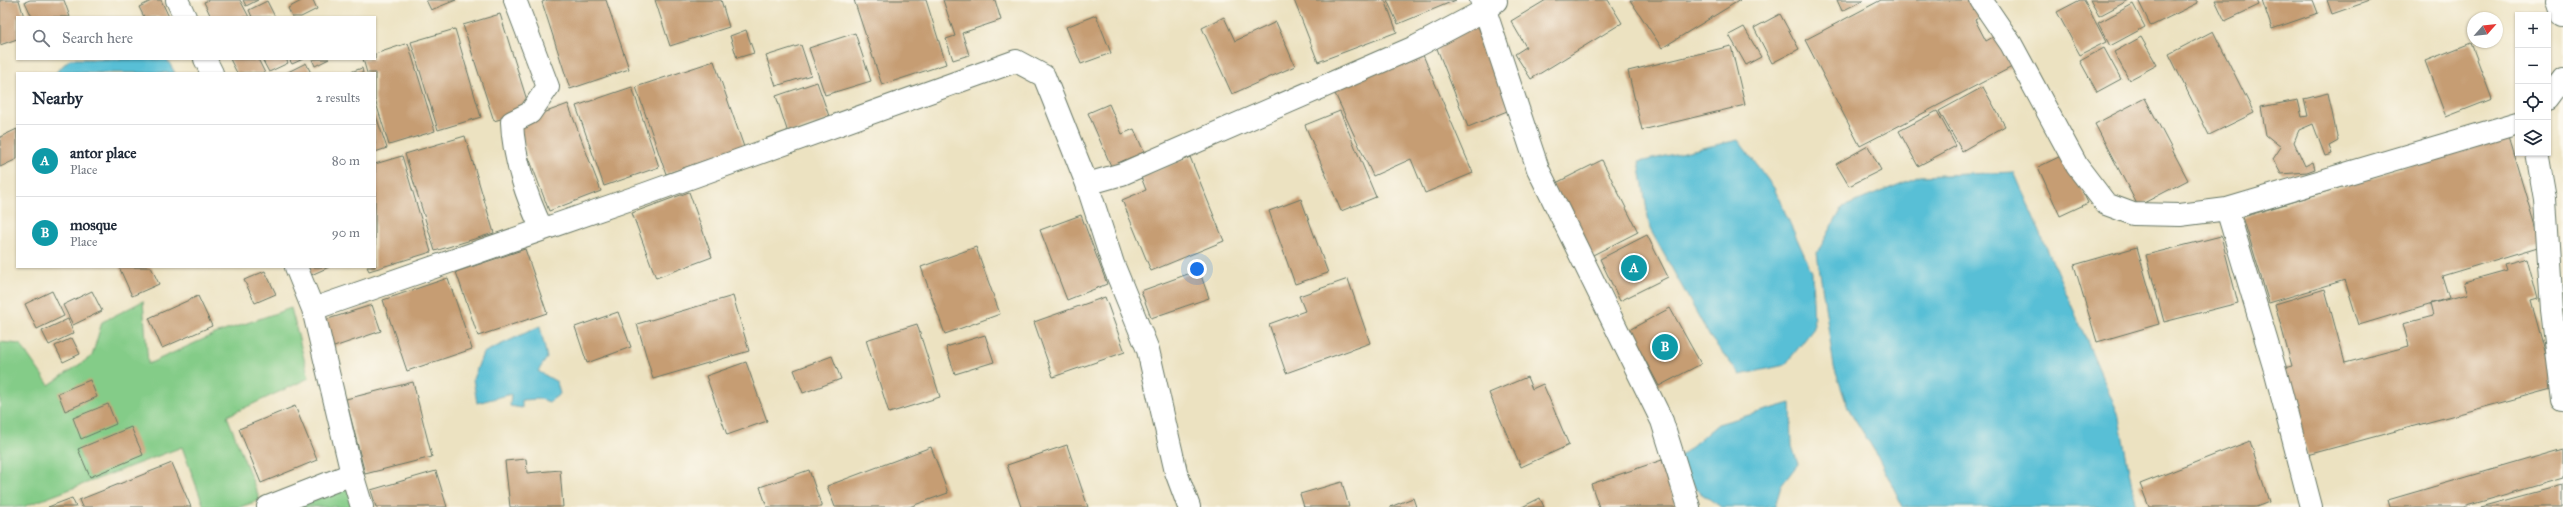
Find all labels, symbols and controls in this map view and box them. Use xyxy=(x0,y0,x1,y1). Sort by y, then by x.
north arrow xyxy=(2467,12,2503,48)
map controls xyxy=(2515,12,2551,156)
button: + xyxy=(2515,12,2551,48)
search box xyxy=(16,16,376,60)
icon: search xyxy=(30,27,52,49)
text: Search here xyxy=(62,29,133,47)
button: − xyxy=(2515,48,2551,84)
button: locate xyxy=(2515,84,2551,120)
text: Nearby xyxy=(32,88,83,109)
text: 2 results xyxy=(316,90,360,106)
button: layers xyxy=(2515,120,2551,156)
text: antor place xyxy=(70,144,137,162)
text: A xyxy=(41,153,49,169)
text: 80 m xyxy=(332,153,360,169)
text: Place xyxy=(70,162,97,178)
text: mosque xyxy=(70,216,117,234)
text: B xyxy=(41,225,49,241)
text: 90 m xyxy=(332,225,360,241)
text: Place xyxy=(70,234,97,250)
pin: A xyxy=(1621,253,1647,283)
your location xyxy=(1187,259,1207,279)
pin: B xyxy=(1652,332,1678,362)

